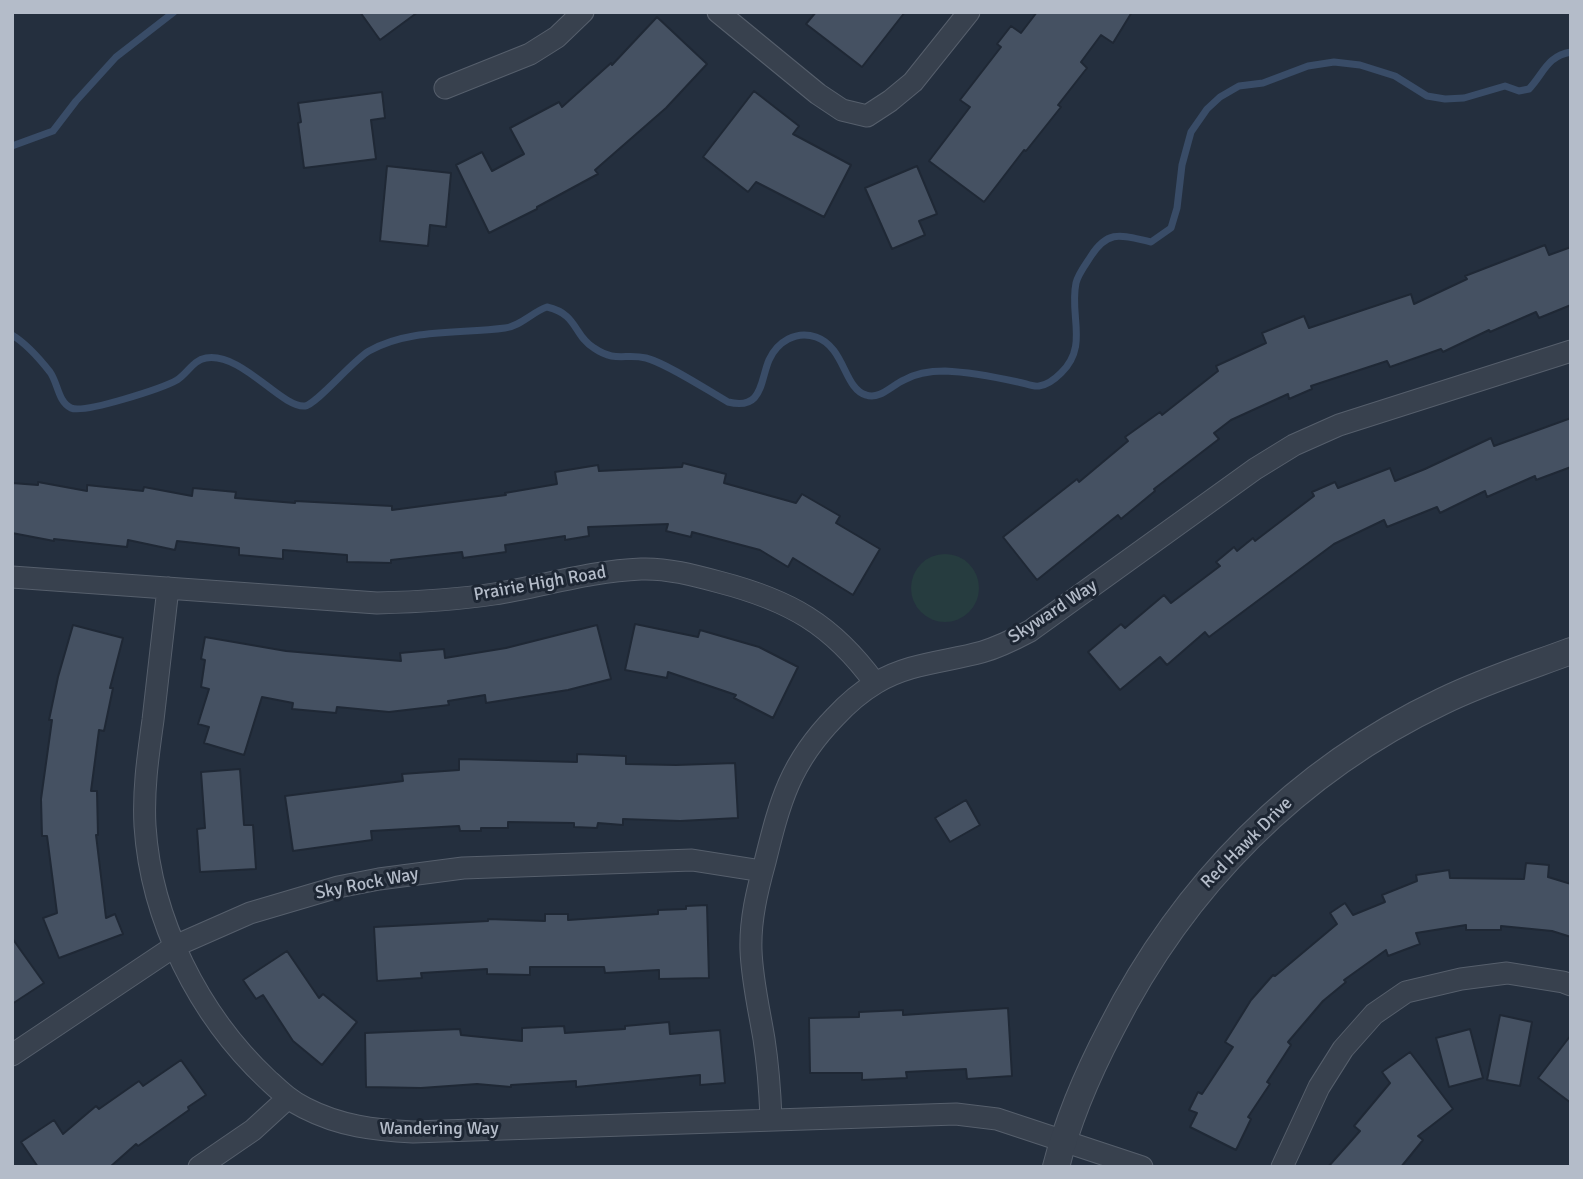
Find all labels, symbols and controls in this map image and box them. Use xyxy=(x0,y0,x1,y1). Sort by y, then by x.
street label: Prairie High Road xyxy=(472,562,608,606)
street label: Skyward Way xyxy=(1005,575,1101,649)
street label: Red Hawk Drive xyxy=(1197,793,1297,893)
street label: Sky Rock Way xyxy=(314,863,420,905)
street label: Wandering Way xyxy=(379,1118,499,1140)

